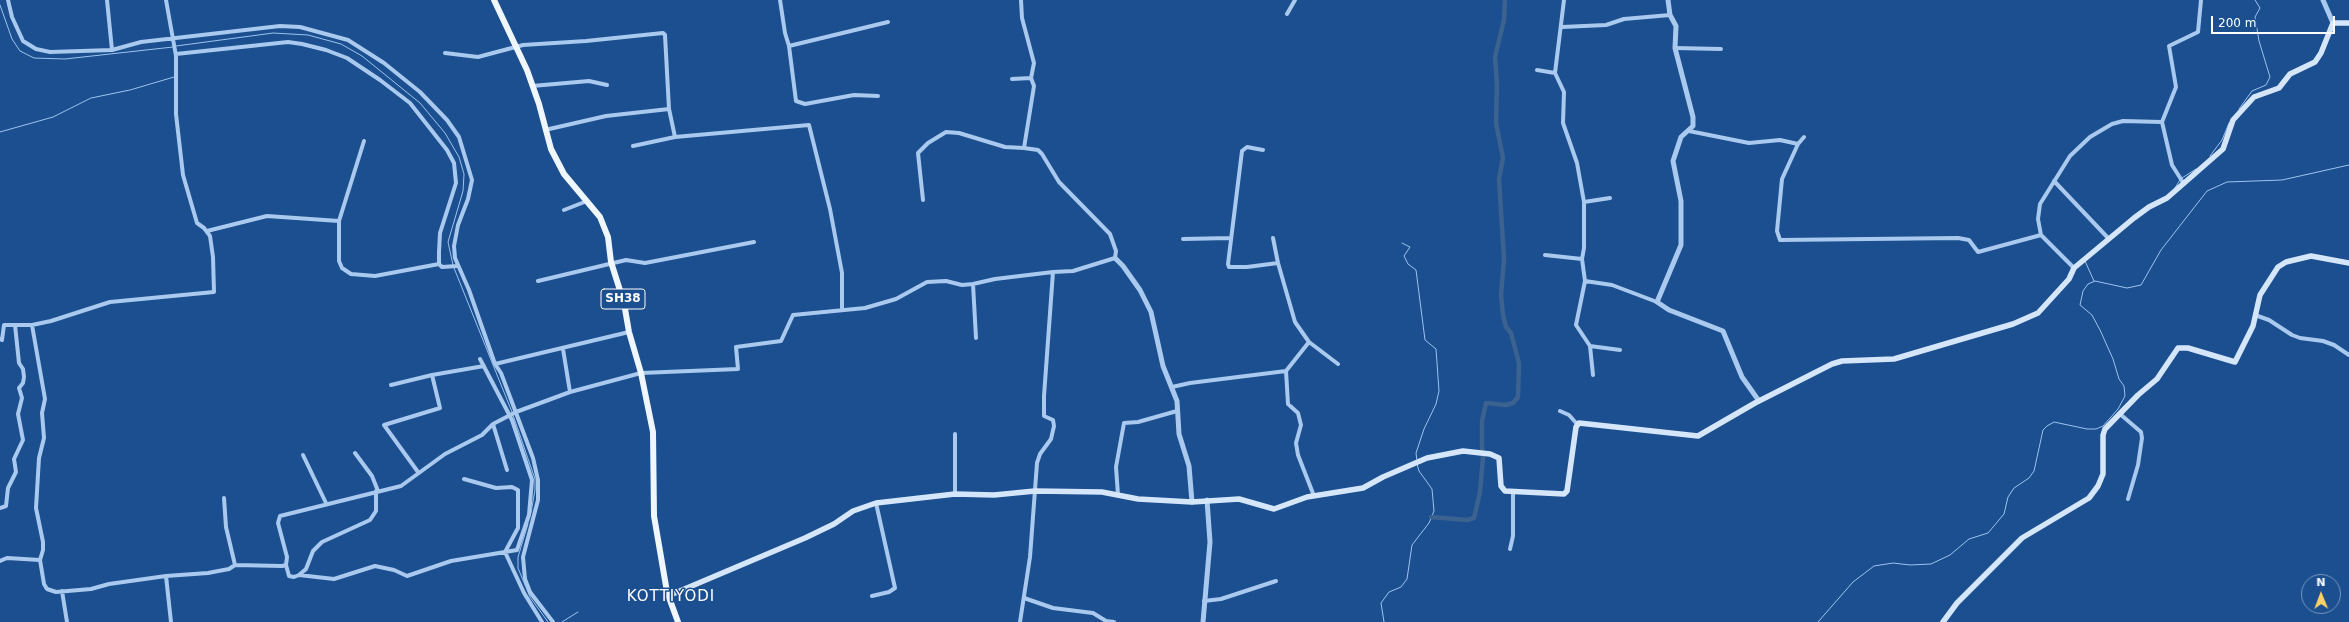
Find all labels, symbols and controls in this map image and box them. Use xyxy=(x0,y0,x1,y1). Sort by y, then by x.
scale bar xyxy=(2213,8,2337,34)
text: 200 m xyxy=(2218,16,2256,30)
road number: SH38 xyxy=(601,289,645,309)
north arrow xyxy=(2301,574,2341,614)
text: N xyxy=(2316,576,2326,589)
district label: KOTTIYODI xyxy=(627,588,715,606)

